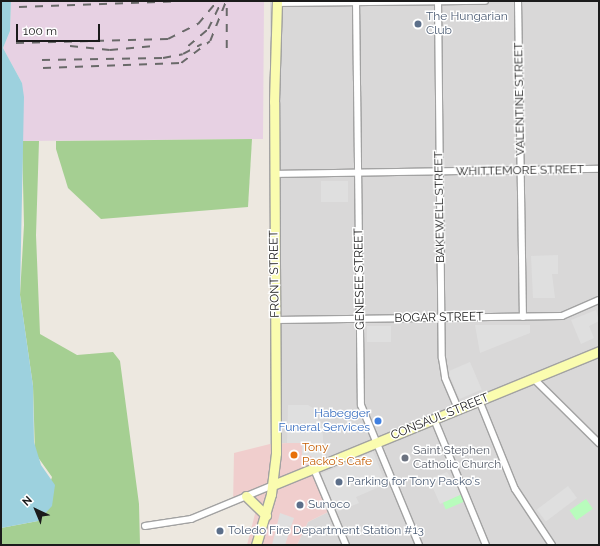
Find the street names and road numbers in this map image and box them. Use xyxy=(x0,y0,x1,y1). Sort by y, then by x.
street label: VALENTINE STREET xyxy=(512,42,528,156)
street label: BAKEWELL STREET xyxy=(432,151,448,263)
street label: WHITTEMORE STREET xyxy=(456,163,584,179)
street label: GENESEE STREET xyxy=(352,228,368,330)
street label: FRONT STREET xyxy=(267,230,283,318)
street label: BOGAR STREET xyxy=(394,310,484,326)
street label: CONSAUL STREET xyxy=(389,391,491,443)

